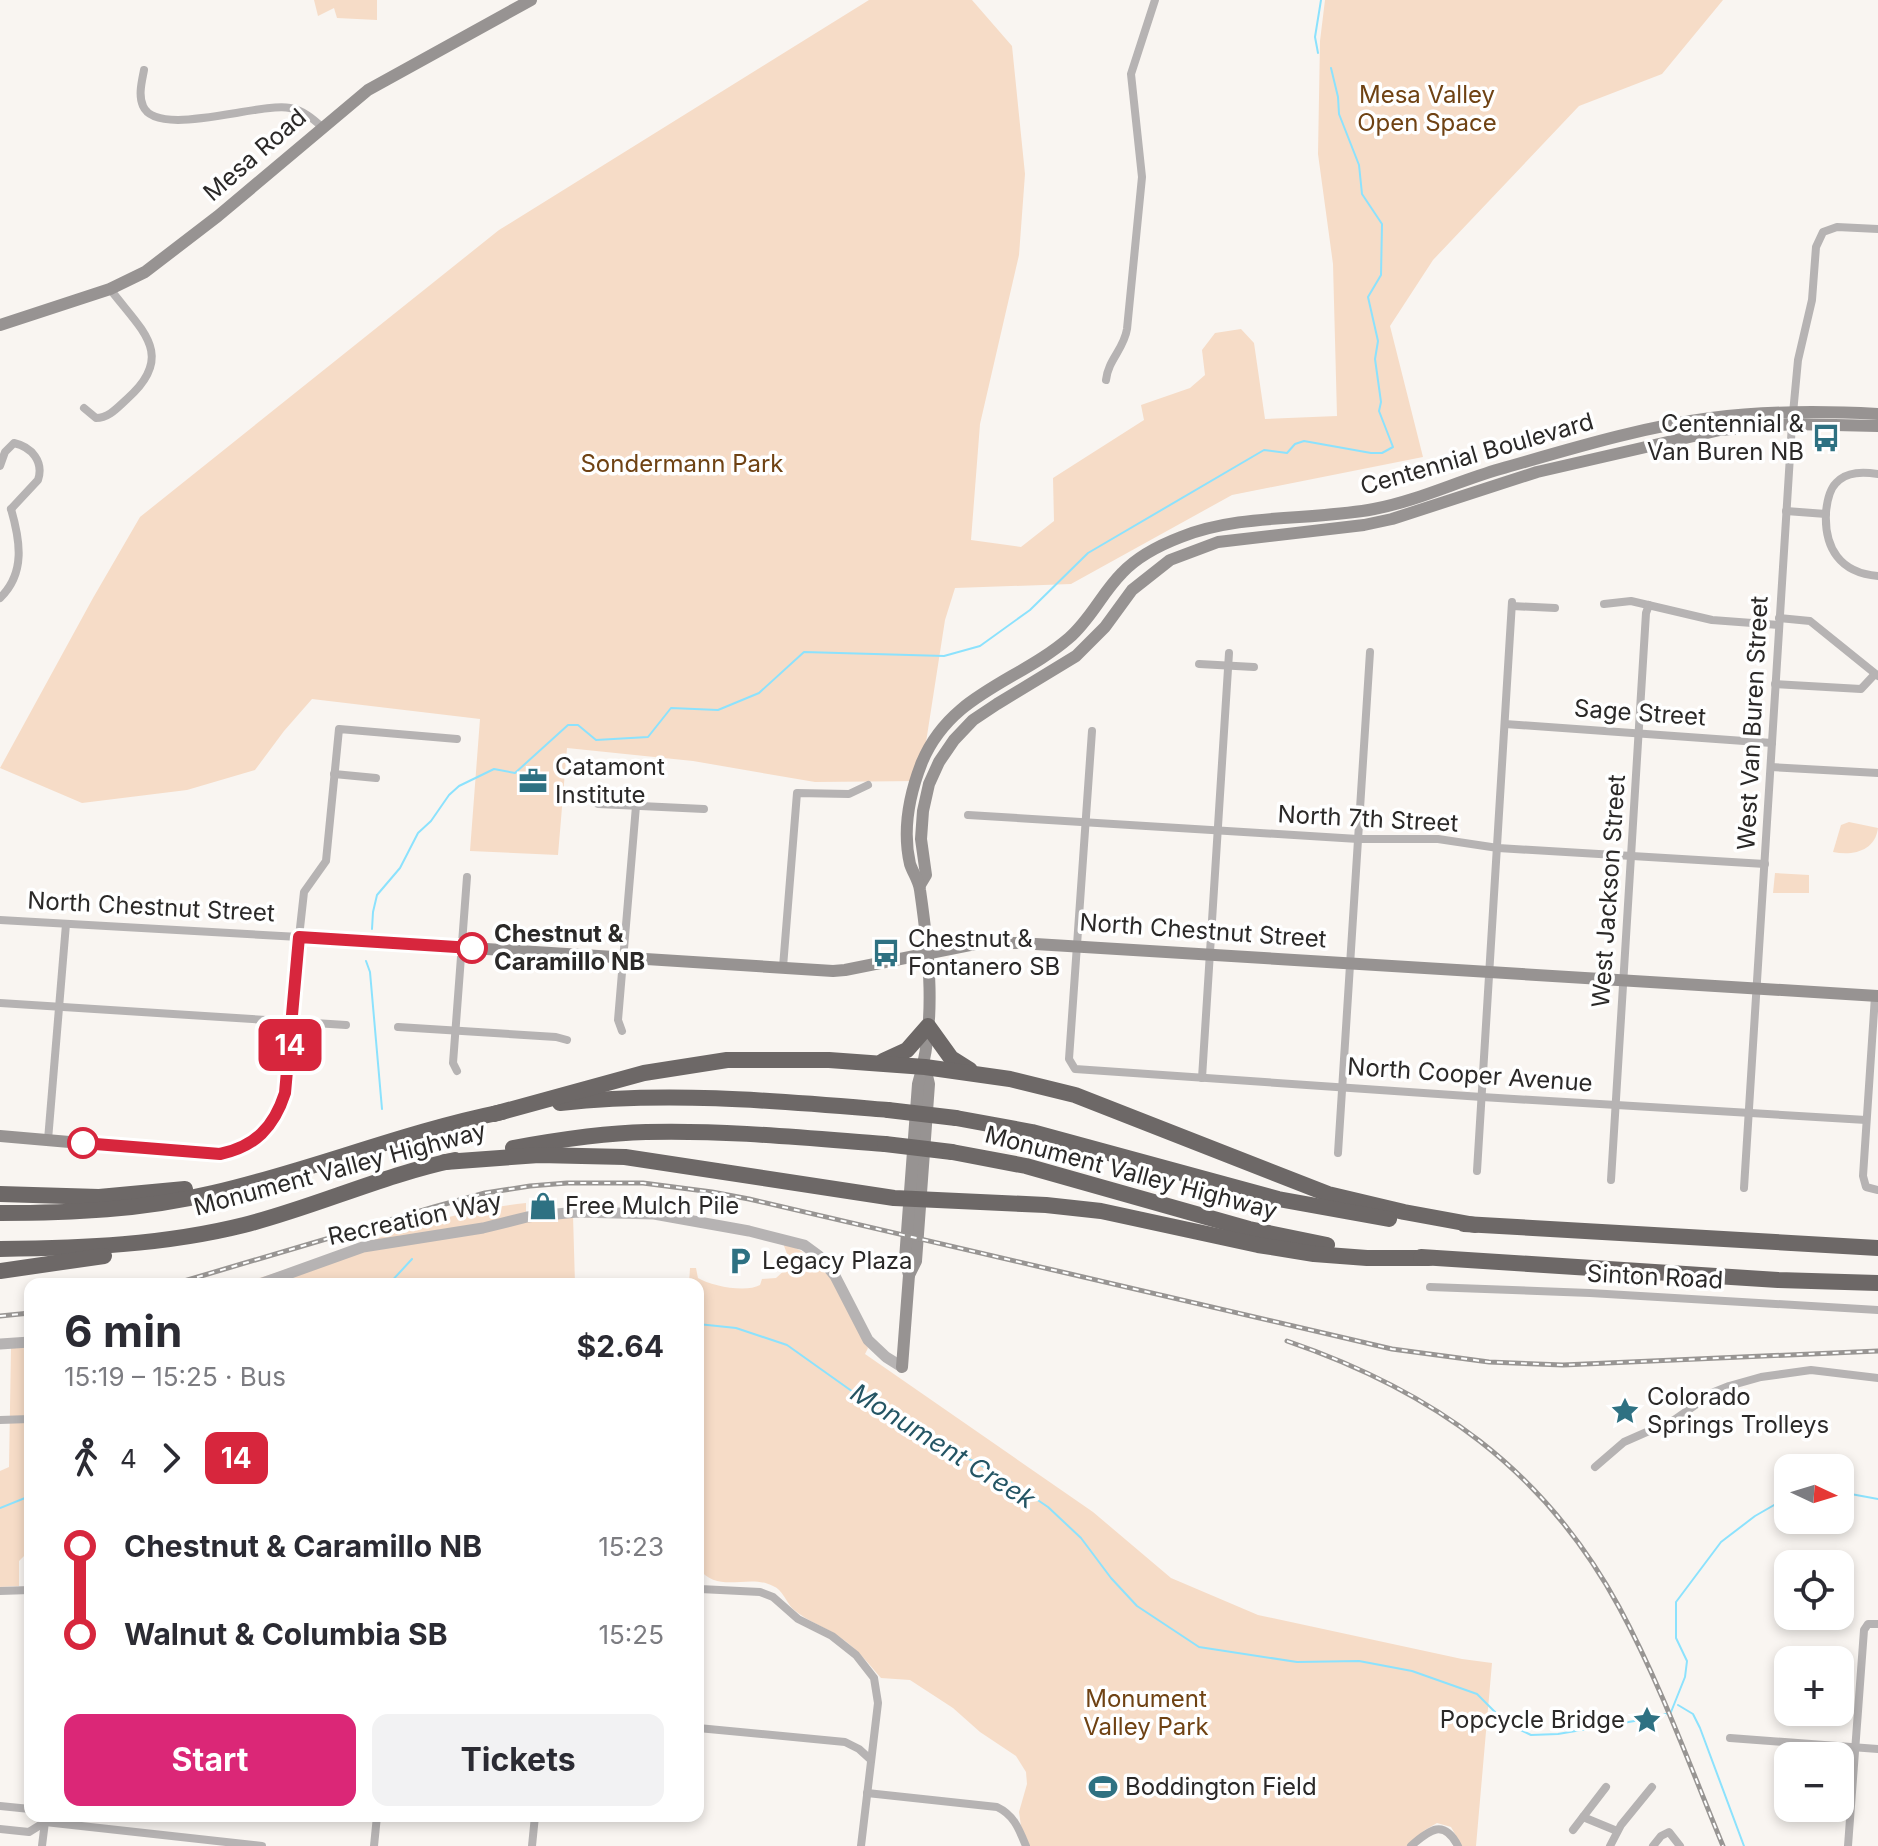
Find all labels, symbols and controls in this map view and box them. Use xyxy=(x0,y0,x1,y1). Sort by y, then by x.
park label: Mesa Valley Open Space xyxy=(1357,80,1497,137)
street label: Mesa Road xyxy=(197,102,312,207)
street label: Centennial Boulevard xyxy=(1357,406,1597,501)
place label: Centennial & Van Buren NB xyxy=(1647,409,1805,466)
bus stop icon: Centennial & Van Buren NB xyxy=(1811,423,1841,453)
park label: Sondermann Park xyxy=(580,449,784,478)
street label: West Van Buren Street xyxy=(1731,595,1774,851)
street label: Sage Street xyxy=(1573,693,1707,732)
place label: Catamont Institute xyxy=(555,752,665,809)
office icon: Catamont Institute xyxy=(518,766,548,796)
street label: West Jackson Street xyxy=(1586,773,1631,1008)
street label: North 7th Street xyxy=(1277,799,1459,838)
street label: North Chestnut Street xyxy=(27,886,276,927)
street label: North Chestnut Street xyxy=(1079,907,1328,954)
place label: Chestnut & Caramillo NB xyxy=(494,919,645,976)
place label: Chestnut & Fontanero SB xyxy=(908,924,1060,981)
marker: Chestnut & Caramillo NB xyxy=(457,933,487,963)
bus stop icon: Chestnut & Fontanero SB xyxy=(871,938,901,968)
line badge: 14 xyxy=(254,1019,326,1071)
text: 14 xyxy=(274,1028,306,1062)
street label: North Cooper Avenue xyxy=(1346,1051,1594,1098)
street label: Monument Valley Highway xyxy=(191,1116,489,1222)
street label: Monument Valley Highway xyxy=(982,1120,1280,1226)
unlabelled marker xyxy=(68,1128,98,1158)
street label: Recreation Way xyxy=(325,1186,505,1251)
shop icon: Free Mulch Pile xyxy=(528,1191,558,1221)
place label: Free Mulch Pile xyxy=(565,1191,739,1220)
parking icon: Legacy Plaza xyxy=(725,1246,755,1276)
place label: Legacy Plaza xyxy=(762,1246,913,1275)
street label: Sinton Road xyxy=(1586,1258,1724,1295)
text: 6 min xyxy=(64,1304,182,1358)
text: $2.64 xyxy=(577,1328,664,1364)
text: 15:19 – 15:25 · Bus xyxy=(64,1361,286,1392)
water label: Monument Creek xyxy=(845,1376,1042,1515)
place label: Colorado Springs Trolleys xyxy=(1647,1382,1829,1439)
place icon: Colorado Springs Trolleys xyxy=(1610,1396,1640,1426)
icon: walk xyxy=(64,1436,108,1480)
icon: forward xyxy=(149,1436,193,1480)
text: 14 xyxy=(221,1441,252,1475)
text: 4 xyxy=(120,1443,137,1474)
north arrow xyxy=(1774,1454,1854,1534)
map controls xyxy=(1774,1454,1854,1822)
text: Chestnut & Caramillo NB xyxy=(124,1528,482,1564)
text: 15:23 xyxy=(598,1531,664,1562)
button: locate xyxy=(1774,1550,1854,1630)
text: Walnut & Columbia SB xyxy=(124,1616,447,1652)
text: 15:25 xyxy=(598,1619,664,1650)
button: + xyxy=(1774,1646,1854,1726)
park label: Monument Valley Park xyxy=(1083,1684,1209,1741)
place label: Popcycle Bridge xyxy=(1440,1705,1625,1734)
place icon: Popcycle Bridge xyxy=(1632,1705,1662,1735)
button: Start xyxy=(64,1714,356,1806)
button: Tickets xyxy=(372,1714,664,1806)
button: − xyxy=(1774,1742,1854,1822)
sports icon: Boddington Field xyxy=(1088,1772,1118,1802)
place label: Boddington Field xyxy=(1125,1772,1317,1801)

